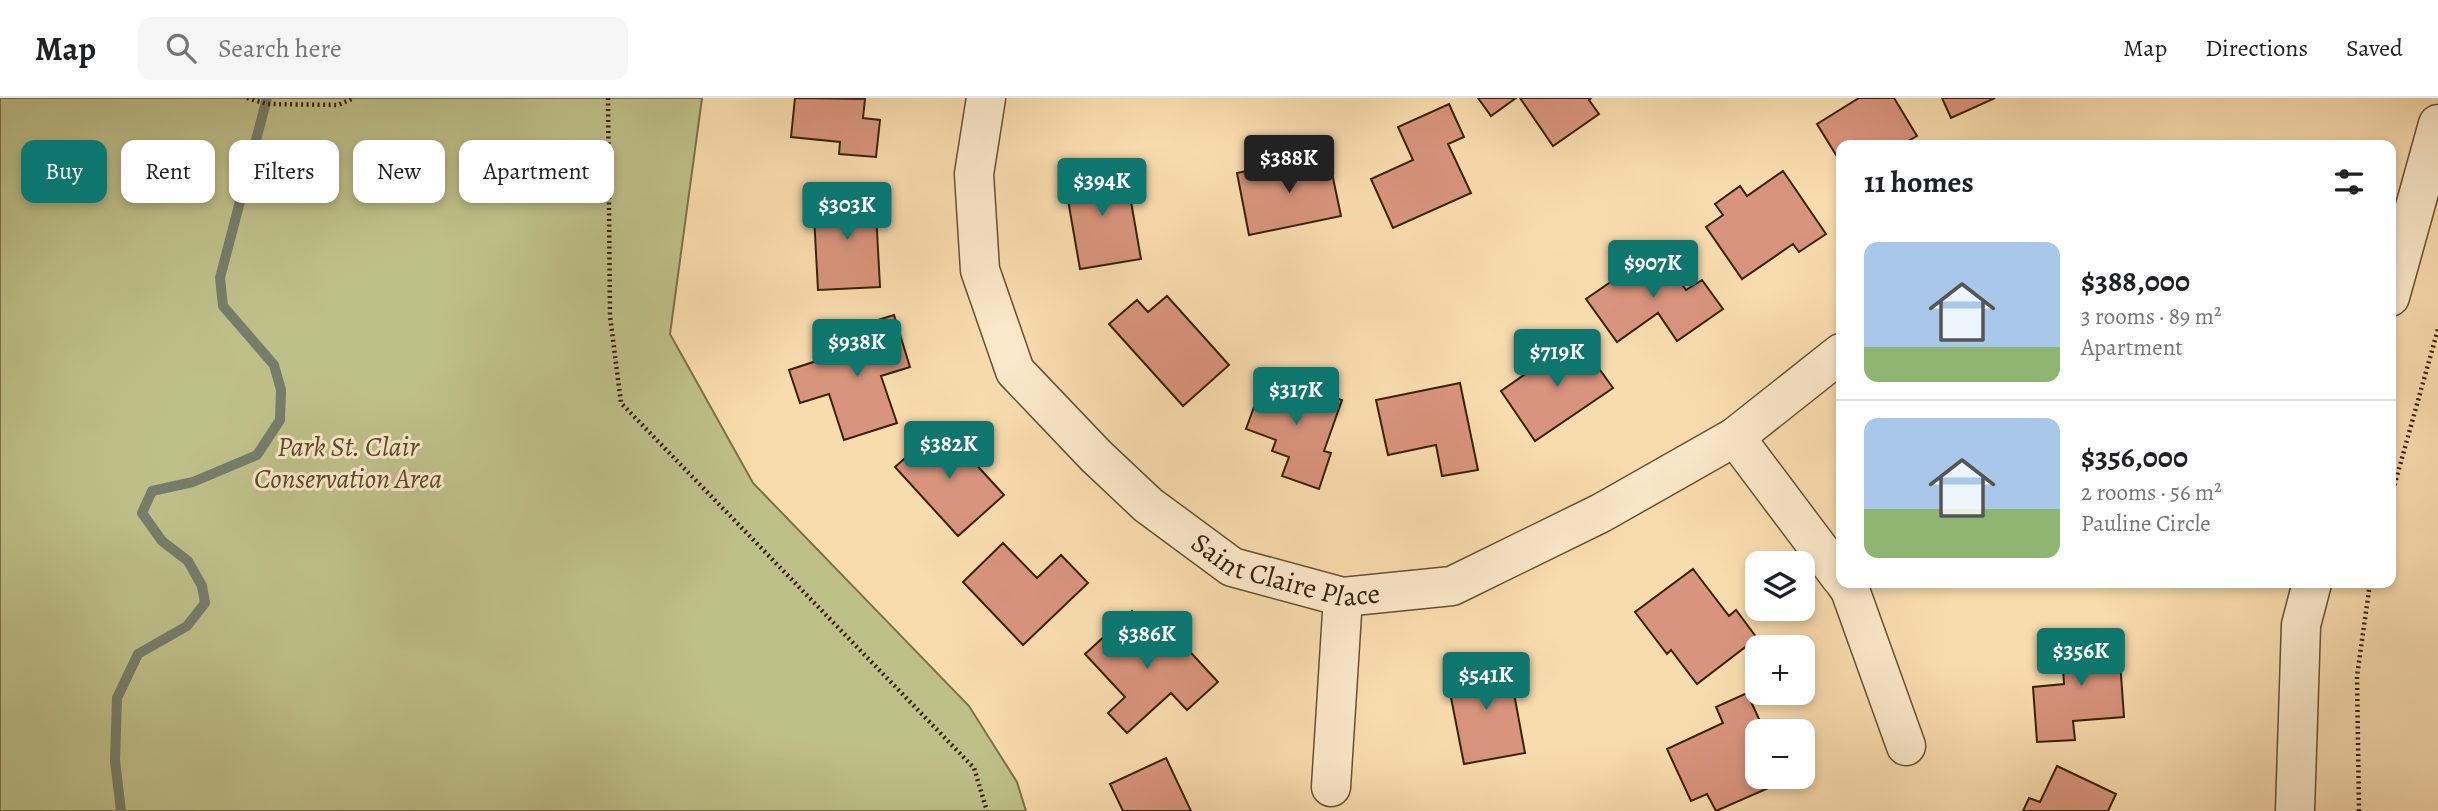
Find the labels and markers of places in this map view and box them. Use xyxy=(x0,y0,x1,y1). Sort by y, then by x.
pin: $388K xyxy=(1240,136,1338,195)
pin: $394K xyxy=(1053,158,1151,218)
pin: $303K xyxy=(798,183,896,242)
pin: $907K xyxy=(1604,240,1702,300)
pin: $938K xyxy=(808,320,906,379)
pin: $719K xyxy=(1508,330,1606,389)
pin: $317K xyxy=(1247,368,1345,427)
pin: $382K xyxy=(900,422,998,481)
pin: $386K xyxy=(1098,612,1196,671)
pin: $356K xyxy=(2032,628,2130,688)
pin: $541K xyxy=(1437,652,1535,712)

